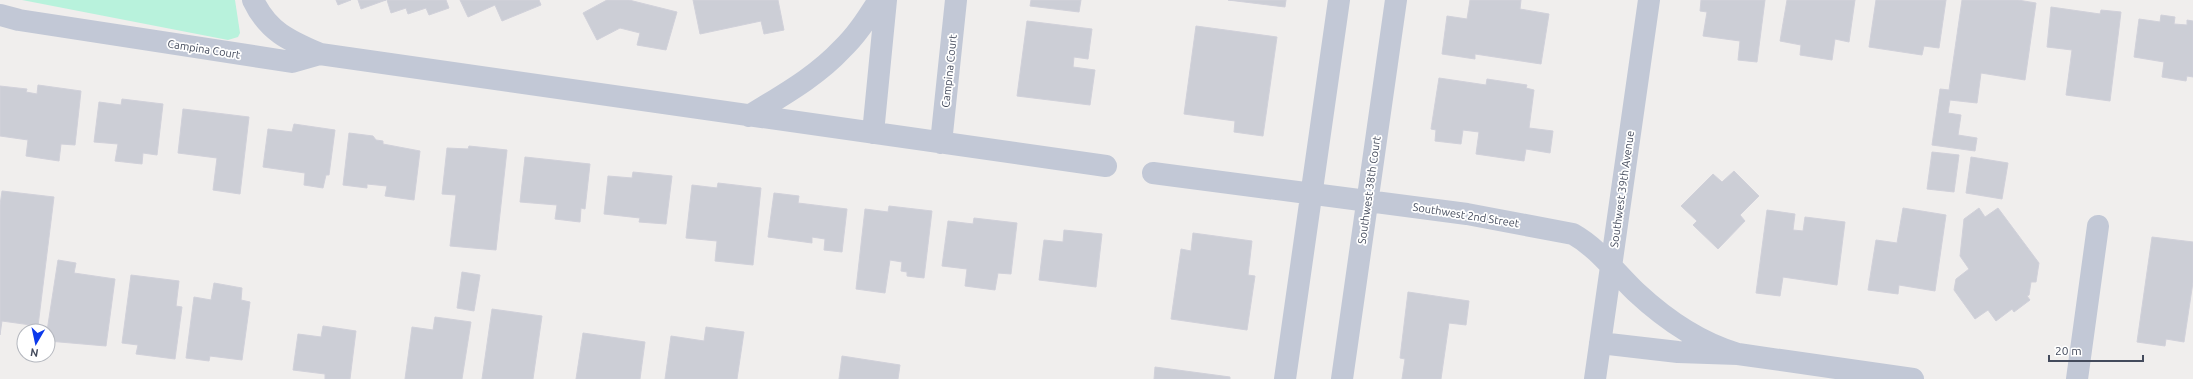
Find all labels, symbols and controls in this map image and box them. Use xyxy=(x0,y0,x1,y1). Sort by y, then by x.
street label: Campina Court xyxy=(939,33,959,108)
street label: Campina Court xyxy=(167,37,242,61)
street label: Southwest 39th Avenue xyxy=(1608,130,1636,248)
street label: Southwest 38th Court xyxy=(1355,135,1383,245)
street label: Southwest 2nd Street xyxy=(1412,201,1521,229)
north arrow xyxy=(16,323,56,363)
scale bar xyxy=(2049,337,2143,363)
text: 20 m xyxy=(2055,344,2082,357)
text: N xyxy=(29,346,39,359)

